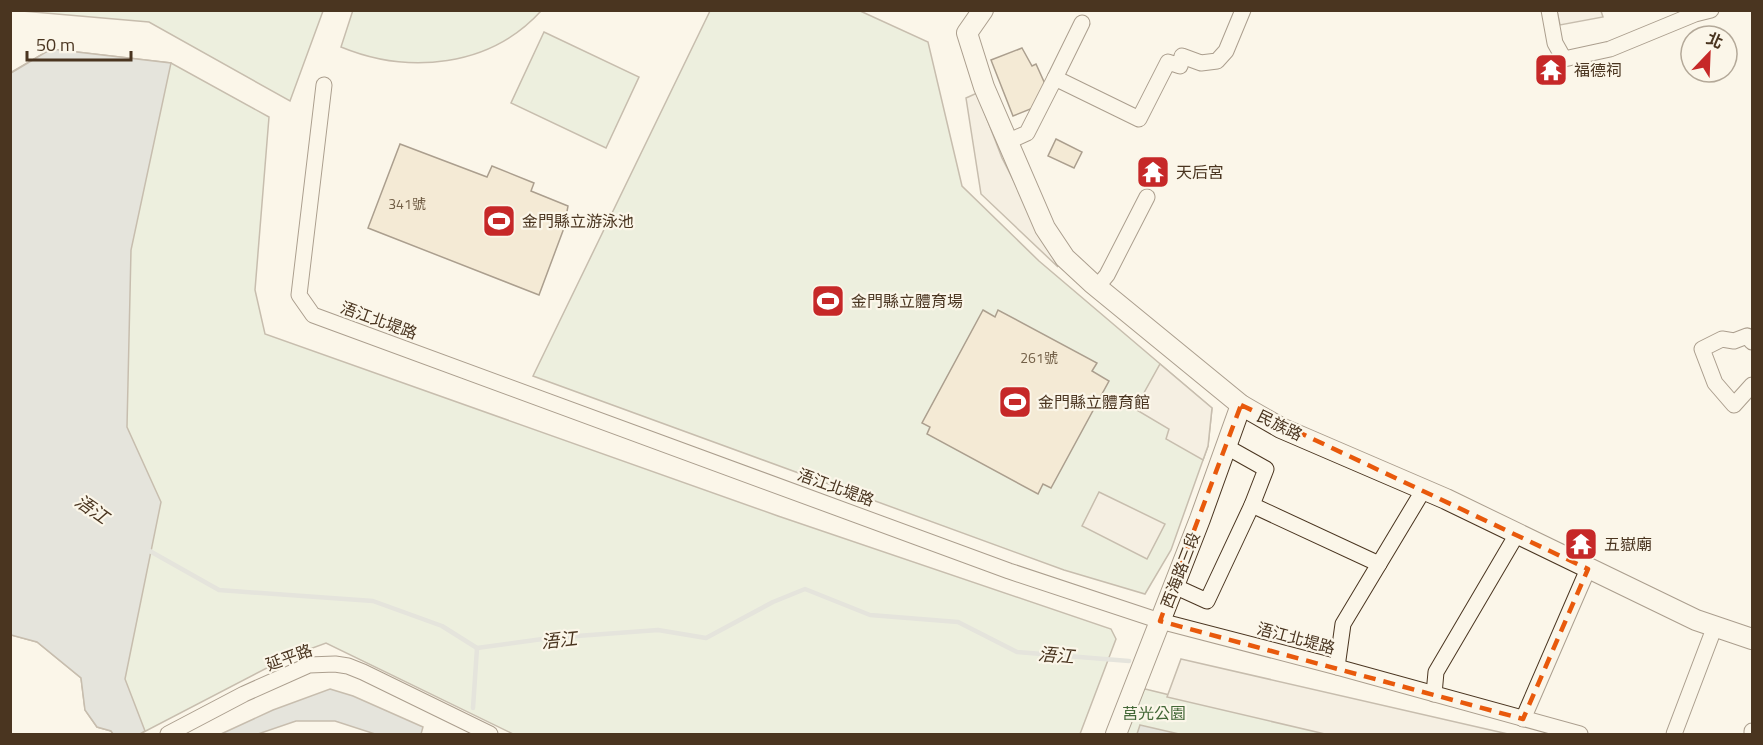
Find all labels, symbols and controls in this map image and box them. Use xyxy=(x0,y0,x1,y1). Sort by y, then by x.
scale bar xyxy=(27,24,130,62)
north arrow xyxy=(1679,24,1739,84)
text: 北 xyxy=(1703,26,1727,54)
text: 50 m xyxy=(36,31,75,58)
temple icon: 福德祠 xyxy=(1533,52,1569,88)
place label: 福德祠 xyxy=(1574,58,1622,82)
temple icon: 天后宮 xyxy=(1135,154,1171,190)
place label: 天后宮 xyxy=(1176,160,1224,184)
house number: 341號 xyxy=(388,193,426,214)
sports icon: 金門縣立游泳池 xyxy=(481,203,517,239)
place label: 金門縣立游泳池 xyxy=(522,209,634,233)
sports icon: 金門縣立體育場 xyxy=(810,283,846,319)
place label: 金門縣立體育場 xyxy=(851,289,963,313)
street label: 浯江北堤路 xyxy=(337,295,421,345)
house number: 261號 xyxy=(1020,347,1058,368)
sports icon: 金門縣立體育館 xyxy=(997,384,1033,420)
place label: 金門縣立體育館 xyxy=(1038,390,1150,414)
street label: 民族路 xyxy=(1253,404,1307,446)
street label: 浯江北堤路 xyxy=(794,462,878,512)
water label: 浯江 xyxy=(70,488,116,532)
temple icon: 五嶽廟 xyxy=(1563,526,1599,562)
street label: 西海路三段 xyxy=(1154,528,1206,612)
place label: 五嶽廟 xyxy=(1604,532,1652,556)
street label: 浯江北堤路 xyxy=(1254,616,1338,660)
water label: 浯江 xyxy=(540,624,580,655)
street label: 延平路 xyxy=(262,638,316,676)
water label: 浯江 xyxy=(1037,640,1077,670)
park label: 莒光公園 xyxy=(1122,701,1186,725)

